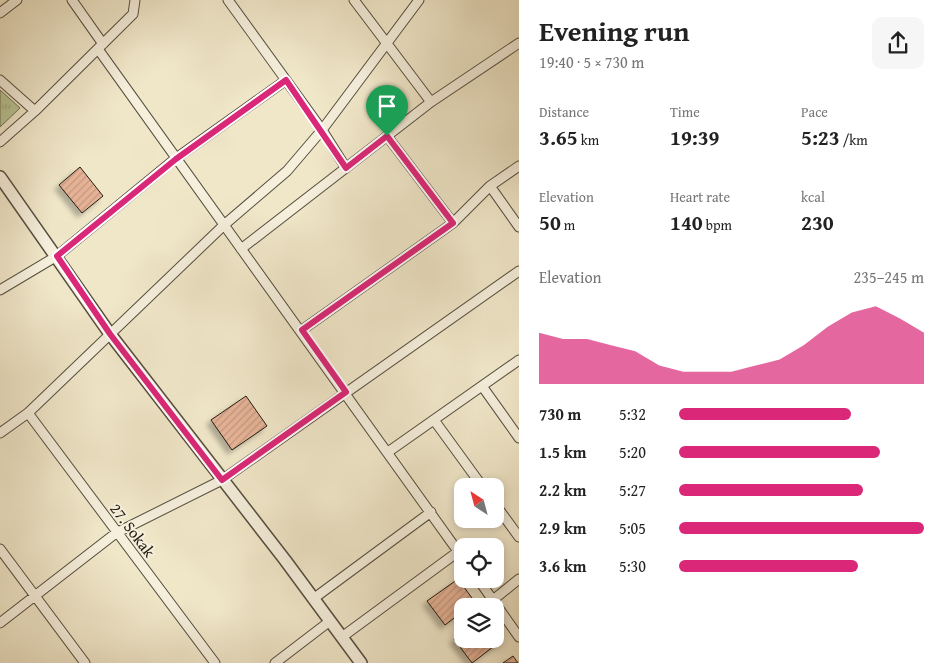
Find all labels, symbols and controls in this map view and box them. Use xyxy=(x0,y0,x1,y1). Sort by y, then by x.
text: Evening run xyxy=(539,10,690,51)
button: share xyxy=(872,17,924,69)
text: 19:40 · 5 × 730 m xyxy=(539,50,644,74)
pin xyxy=(366,85,408,136)
icon: arrive xyxy=(373,92,401,120)
text: Distance xyxy=(539,102,589,122)
text: Time xyxy=(670,102,700,122)
text: Pace xyxy=(801,102,828,122)
text: 3.65 xyxy=(539,122,578,153)
text: 19:39 xyxy=(670,122,719,153)
text: 5:23 xyxy=(801,122,840,153)
text: km xyxy=(578,130,599,150)
text: /km xyxy=(840,130,868,150)
text: Elevation xyxy=(539,187,594,207)
text: Heart rate xyxy=(670,187,730,207)
text: kcal xyxy=(801,187,825,207)
text: 50 xyxy=(539,207,561,238)
text: 140 xyxy=(670,207,703,238)
text: 230 xyxy=(801,207,834,238)
text: m xyxy=(561,215,575,235)
text: bpm xyxy=(703,215,732,235)
text: Elevation xyxy=(539,265,602,289)
text: 235–245 m xyxy=(854,265,924,289)
text: 730 m xyxy=(539,402,581,426)
text: 5:32 xyxy=(619,402,646,426)
text: 1.5 km xyxy=(539,440,586,464)
text: 5:20 xyxy=(619,440,646,464)
north arrow xyxy=(454,478,504,528)
map controls xyxy=(454,478,504,648)
text: 2.2 km xyxy=(539,478,586,502)
text: 5:27 xyxy=(619,478,646,502)
street label: 27. Sokak xyxy=(105,498,162,563)
text: 2.9 km xyxy=(539,516,586,540)
text: 5:05 xyxy=(619,516,646,540)
button: locate xyxy=(454,538,504,588)
text: 3.6 km xyxy=(539,554,586,578)
text: 5:30 xyxy=(619,554,646,578)
button: layers xyxy=(454,598,504,648)

